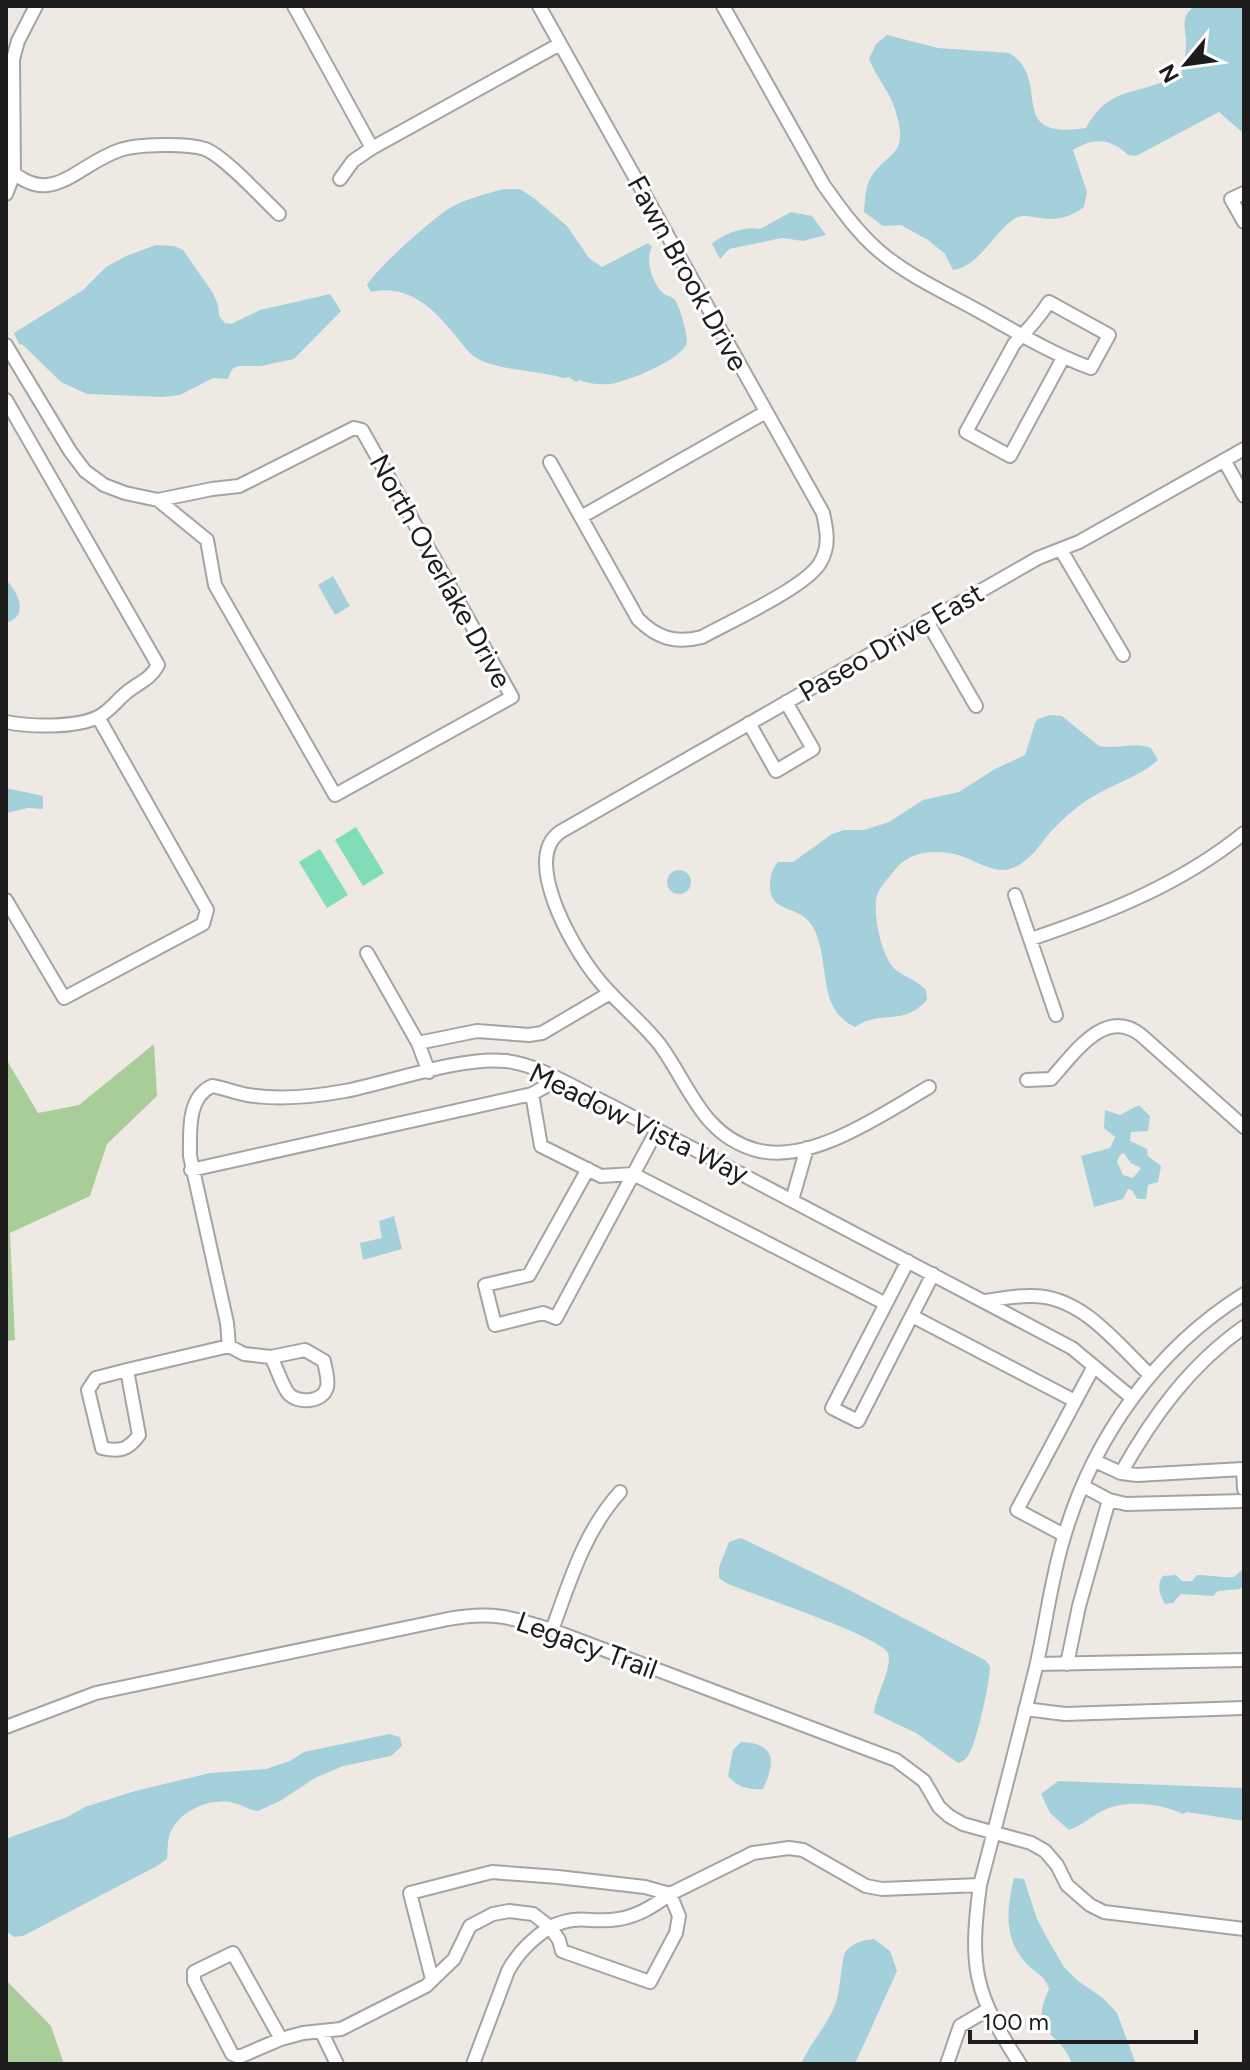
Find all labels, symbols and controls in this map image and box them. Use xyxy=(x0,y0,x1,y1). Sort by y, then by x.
north arrow xyxy=(1146,24,1226,104)
text: N xyxy=(1153,59,1185,87)
street label: Fawn Brook Drive xyxy=(620,169,756,377)
street label: North Overlake Drive xyxy=(363,448,519,694)
street label: Paseo Drive East xyxy=(792,575,990,709)
street label: Meadow Vista Way xyxy=(524,1055,754,1191)
street label: Legacy Trail xyxy=(512,1604,662,1686)
scale bar xyxy=(970,1994,1196,2044)
text: 100 m xyxy=(982,2007,1049,2036)

